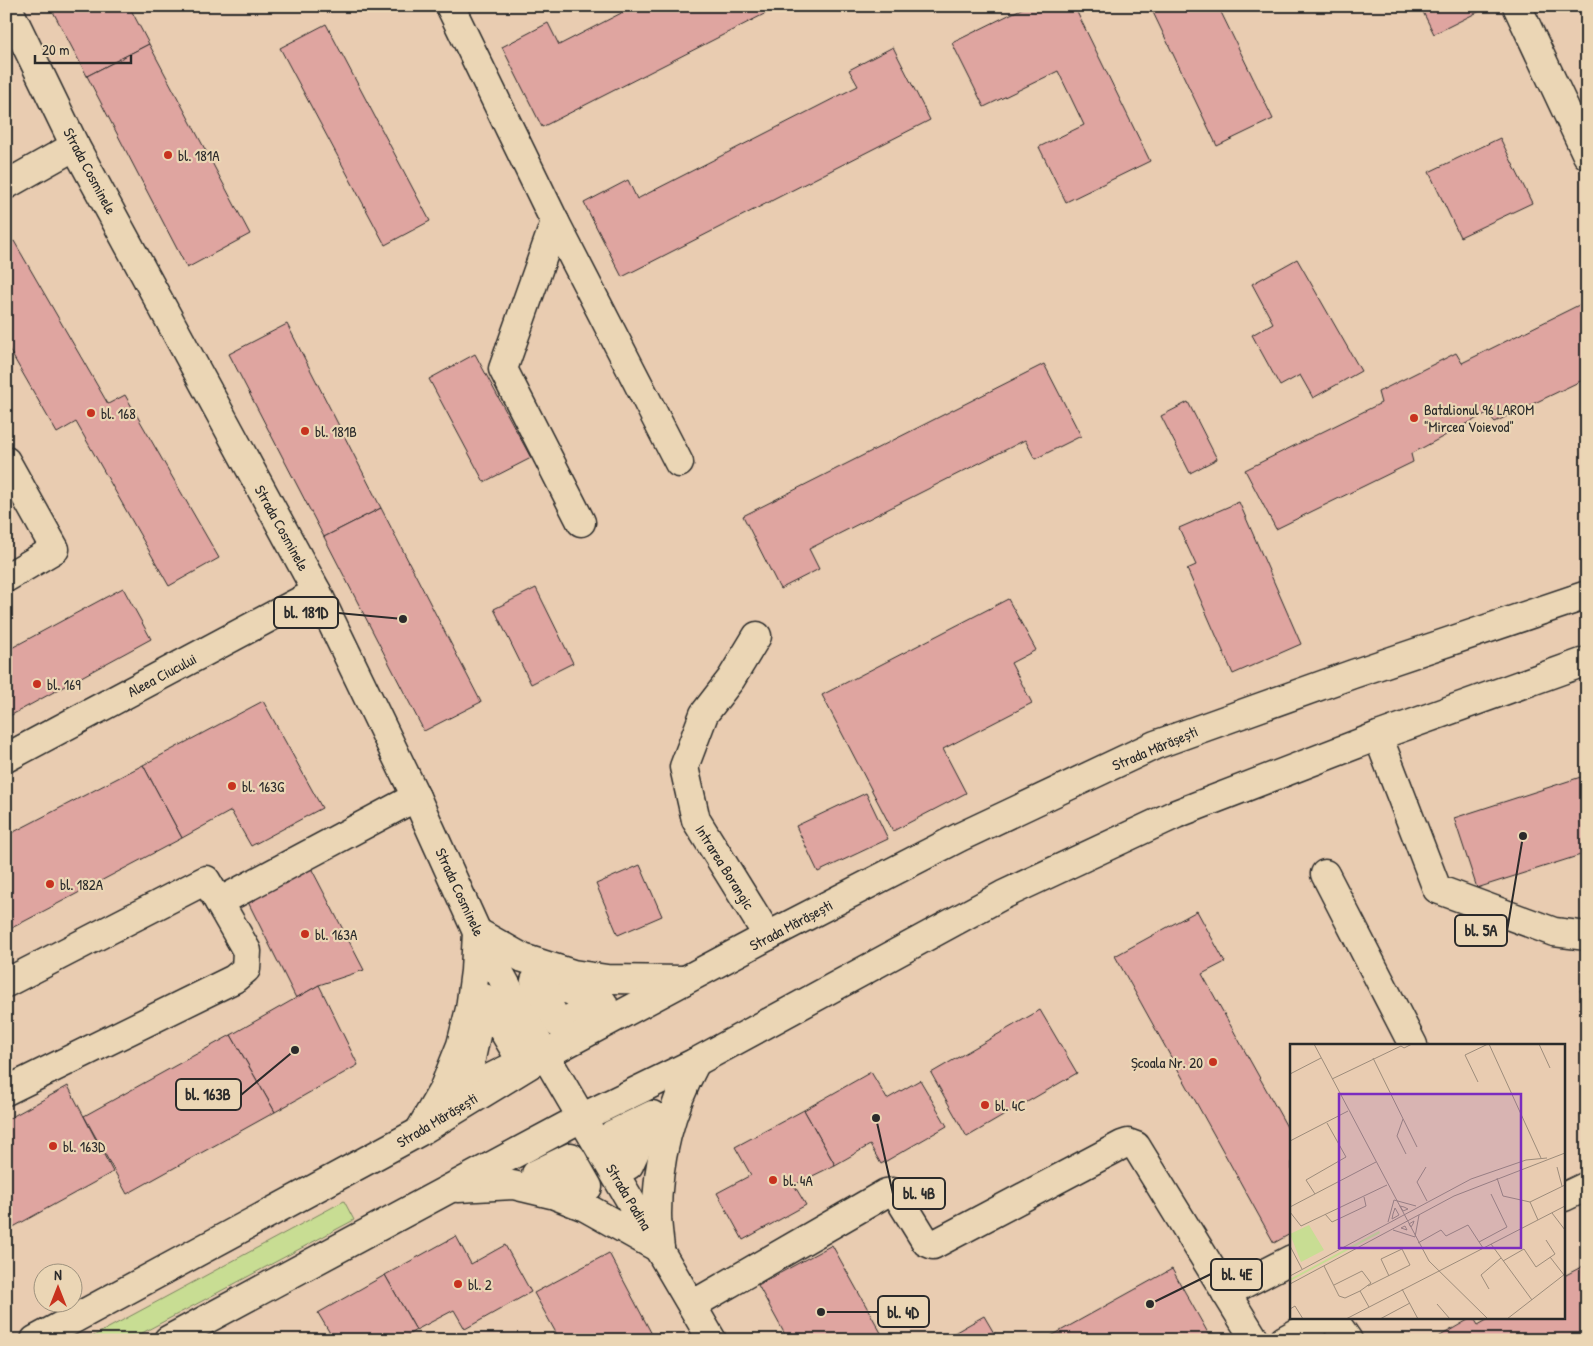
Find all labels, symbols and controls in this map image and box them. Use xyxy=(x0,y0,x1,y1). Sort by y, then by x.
scale bar xyxy=(35,32,131,64)
text: 20 m xyxy=(42,39,69,60)
street label: Strada Cosminele xyxy=(58,124,122,218)
place label: bl. 181A xyxy=(178,145,220,166)
marker: bl. 181A xyxy=(162,149,174,161)
place label: Batalionul 96 LAROM "Mircea Voievod" xyxy=(1424,399,1534,437)
place label: bl. 168 xyxy=(101,403,136,424)
marker: bl. 168 xyxy=(85,407,97,419)
marker: Batalionul 96 LAROM "Mircea Voievod" xyxy=(1408,412,1420,424)
place label: bl. 181B xyxy=(315,421,357,442)
marker: bl. 181B xyxy=(299,425,311,437)
street label: Strada Cosminele xyxy=(250,481,314,575)
callout: bl. 181D xyxy=(274,597,338,628)
text: bl. 181D xyxy=(284,601,328,623)
street label: Aleea Ciucului xyxy=(124,648,200,702)
place label: bl. 169 xyxy=(47,674,81,695)
marker: bl. 169 xyxy=(31,678,43,690)
street label: Strada Mărășești xyxy=(1109,720,1201,776)
place label: bl. 163G xyxy=(242,776,285,797)
marker: bl. 163G xyxy=(226,780,238,792)
street label: Intrarea Borangic xyxy=(691,821,759,913)
street label: Strada Cosminele xyxy=(430,844,490,940)
place label: bl. 182A xyxy=(60,874,104,895)
marker: bl. 182A xyxy=(44,878,56,890)
street label: Strada Mărășești xyxy=(746,894,836,956)
callout: bl. 5A xyxy=(1455,915,1507,946)
text: bl. 5A xyxy=(1465,919,1497,941)
place label: bl. 163A xyxy=(315,924,358,945)
marker: bl. 163A xyxy=(299,928,311,940)
inset map xyxy=(1290,1044,1566,1318)
place label: Școala Nr. 20 xyxy=(1131,1052,1203,1073)
marker: Școala Nr. 20 xyxy=(1207,1056,1219,1068)
callout: bl. 163B xyxy=(176,1079,241,1110)
text: bl. 163B xyxy=(185,1083,231,1105)
street label: Strada Mărășești xyxy=(392,1087,482,1153)
place label: bl. 4C xyxy=(995,1095,1026,1116)
marker: bl. 4C xyxy=(979,1099,991,1111)
place label: bl. 163D xyxy=(63,1136,106,1157)
marker: bl. 163D xyxy=(47,1140,59,1152)
street label: Strada Padina xyxy=(601,1160,657,1234)
place label: bl. 4A xyxy=(783,1170,813,1191)
marker: bl. 4A xyxy=(767,1174,779,1186)
callout: bl. 4B xyxy=(893,1178,945,1209)
text: bl. 4B xyxy=(903,1182,935,1204)
callout: bl. 4E xyxy=(1211,1259,1262,1290)
text: bl. 4E xyxy=(1221,1263,1253,1285)
north arrow xyxy=(32,1264,82,1314)
text: N xyxy=(54,1265,62,1284)
place label: bl. 2 xyxy=(468,1274,492,1295)
marker: bl. 2 xyxy=(452,1278,464,1290)
callout: bl. 4D xyxy=(878,1296,929,1327)
text: bl. 4D xyxy=(887,1301,919,1323)

